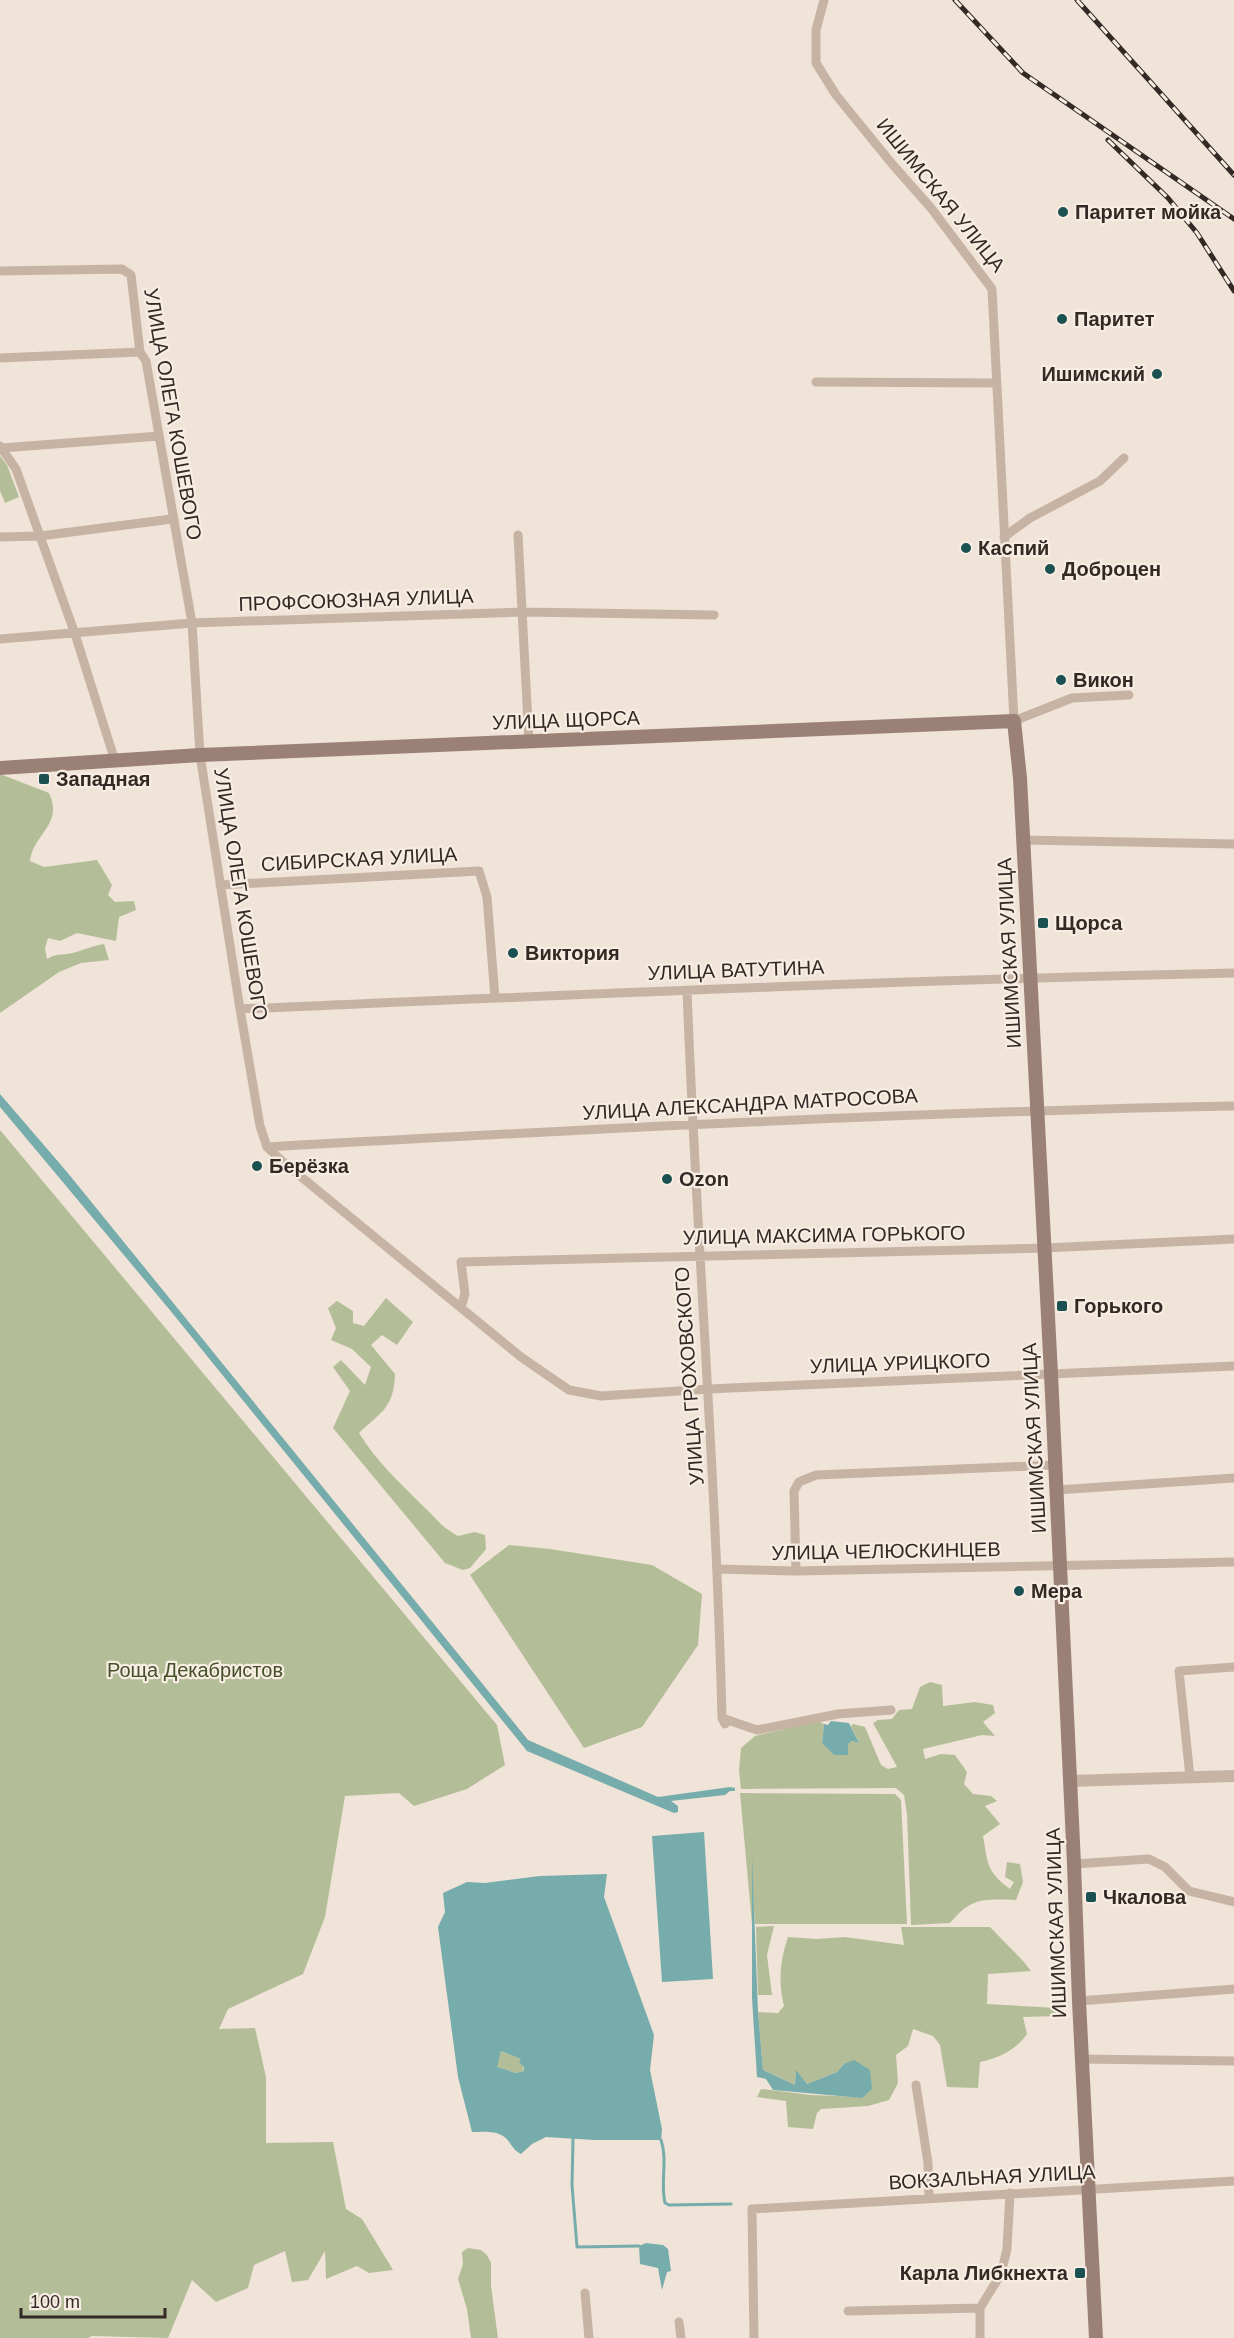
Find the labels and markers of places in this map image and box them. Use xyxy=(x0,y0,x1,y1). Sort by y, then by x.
place label: Паритет мойка xyxy=(1075,201,1222,223)
marker: Паритет мойка xyxy=(1056,205,1070,219)
place label: Паритет xyxy=(1074,308,1155,330)
marker: Паритет xyxy=(1055,312,1069,326)
place label: Ишимский xyxy=(1041,363,1145,385)
marker: Ишимский xyxy=(1150,367,1164,381)
place label: Каспий xyxy=(978,537,1049,559)
marker: Каспий xyxy=(959,541,973,555)
place label: Доброцен xyxy=(1062,558,1161,580)
marker: Доброцен xyxy=(1043,562,1057,576)
place label: Викон xyxy=(1073,669,1134,691)
marker: Викон xyxy=(1054,673,1068,687)
place label: Западная xyxy=(56,768,150,790)
marker: Западная xyxy=(37,772,51,786)
place label: Щорса xyxy=(1055,912,1123,934)
marker: Щорса xyxy=(1036,916,1050,930)
place label: Виктория xyxy=(525,942,620,964)
marker: Виктория xyxy=(506,946,520,960)
place label: Берёзка xyxy=(269,1155,350,1177)
marker: Берёзка xyxy=(250,1159,264,1173)
place label: Ozon xyxy=(679,1168,729,1190)
marker: Ozon xyxy=(660,1172,674,1186)
place label: Горького xyxy=(1074,1295,1163,1317)
marker: Горького xyxy=(1055,1299,1069,1313)
place label: Мера xyxy=(1031,1580,1083,1602)
marker: Мера xyxy=(1012,1584,1026,1598)
place label: Чкалова xyxy=(1103,1886,1187,1908)
marker: Чкалова xyxy=(1084,1890,1098,1904)
place label: Карла Либкнехта xyxy=(900,2262,1069,2284)
marker: Карла Либкнехта xyxy=(1073,2266,1087,2280)

